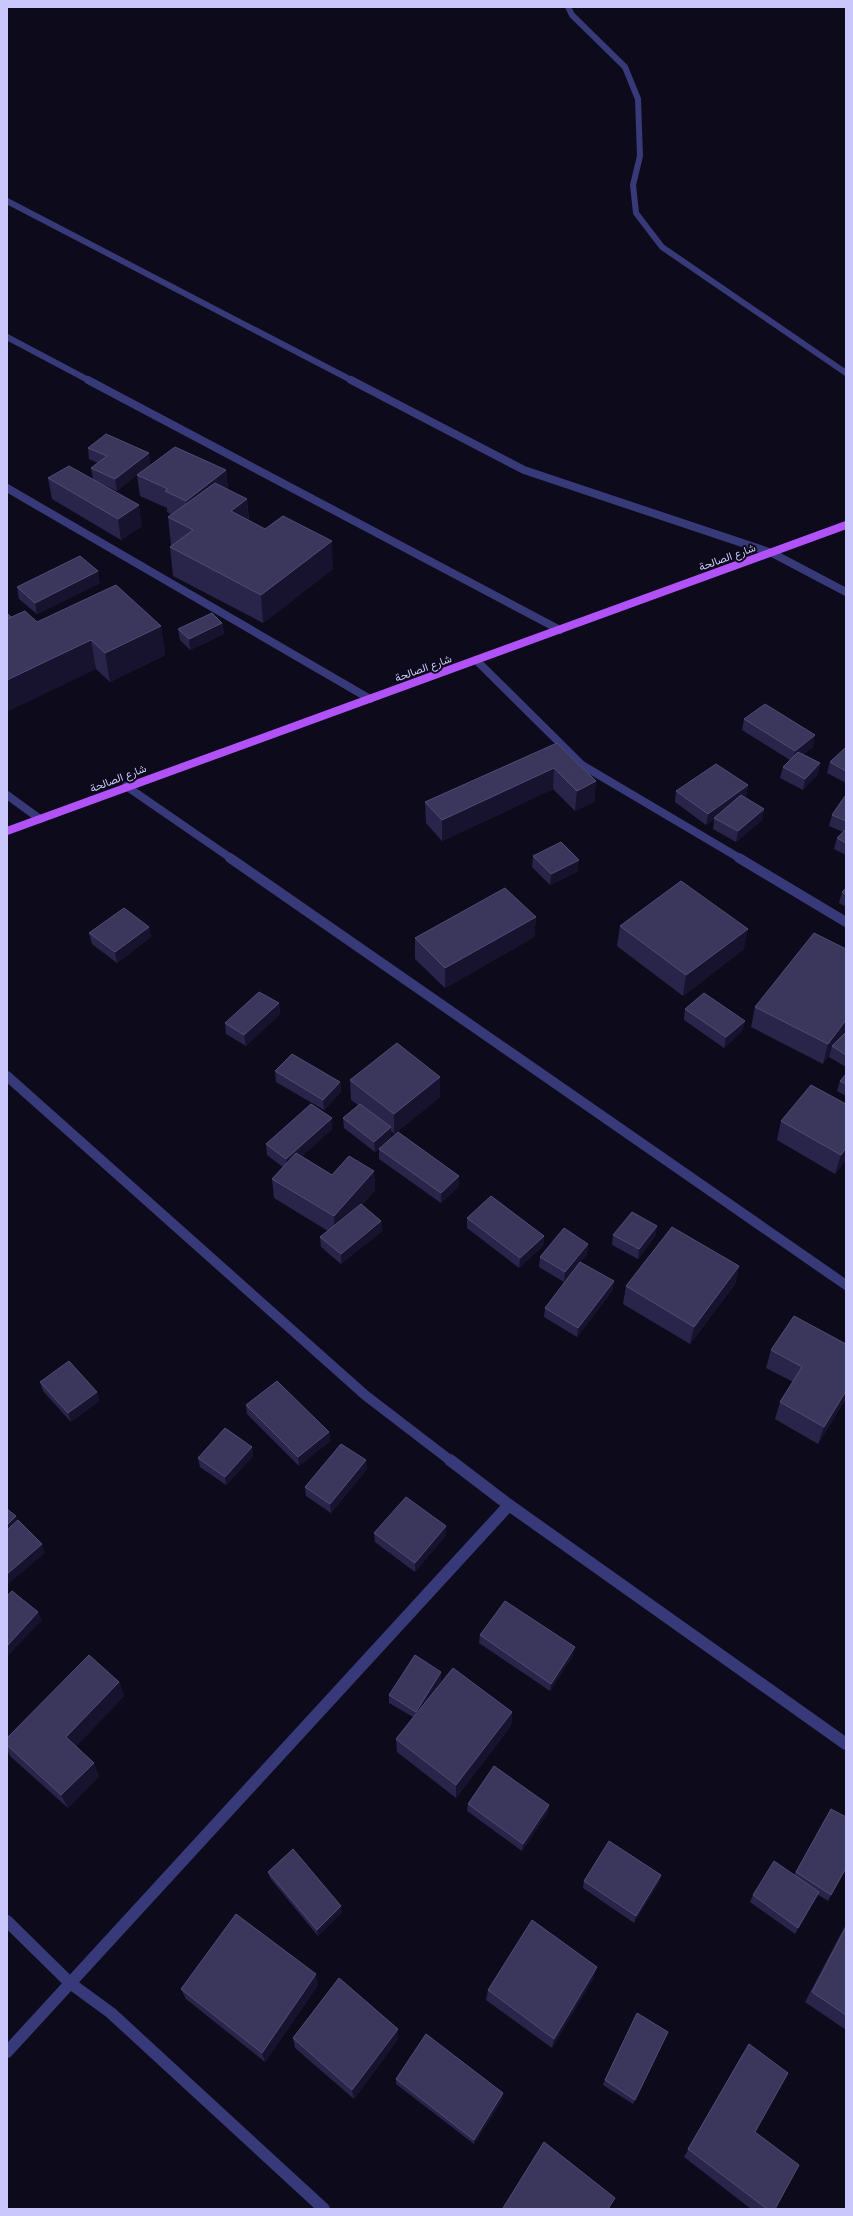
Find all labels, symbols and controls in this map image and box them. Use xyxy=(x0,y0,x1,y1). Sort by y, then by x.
street label: شارع الصالحة xyxy=(697,540,758,575)
street label: شارع الصالحة xyxy=(393,651,454,686)
street label: شارع الصالحة xyxy=(88,761,149,796)

